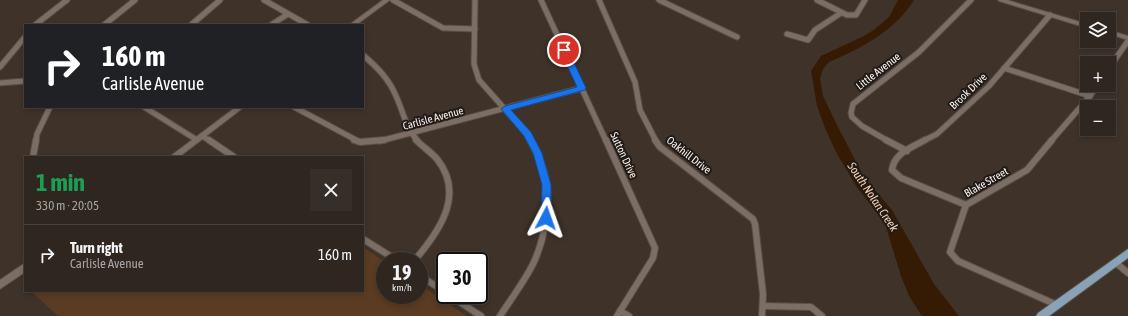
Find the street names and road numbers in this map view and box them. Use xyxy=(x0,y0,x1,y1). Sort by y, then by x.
street label: Little Avenue xyxy=(853,50,903,92)
street label: Brook Drive xyxy=(947,71,989,111)
street label: Carlisle Avenue xyxy=(401,104,465,132)
street label: Sutton Drive xyxy=(608,130,640,180)
street label: Oakhill Drive xyxy=(664,134,714,176)
street label: Blake Street xyxy=(962,165,1010,199)

